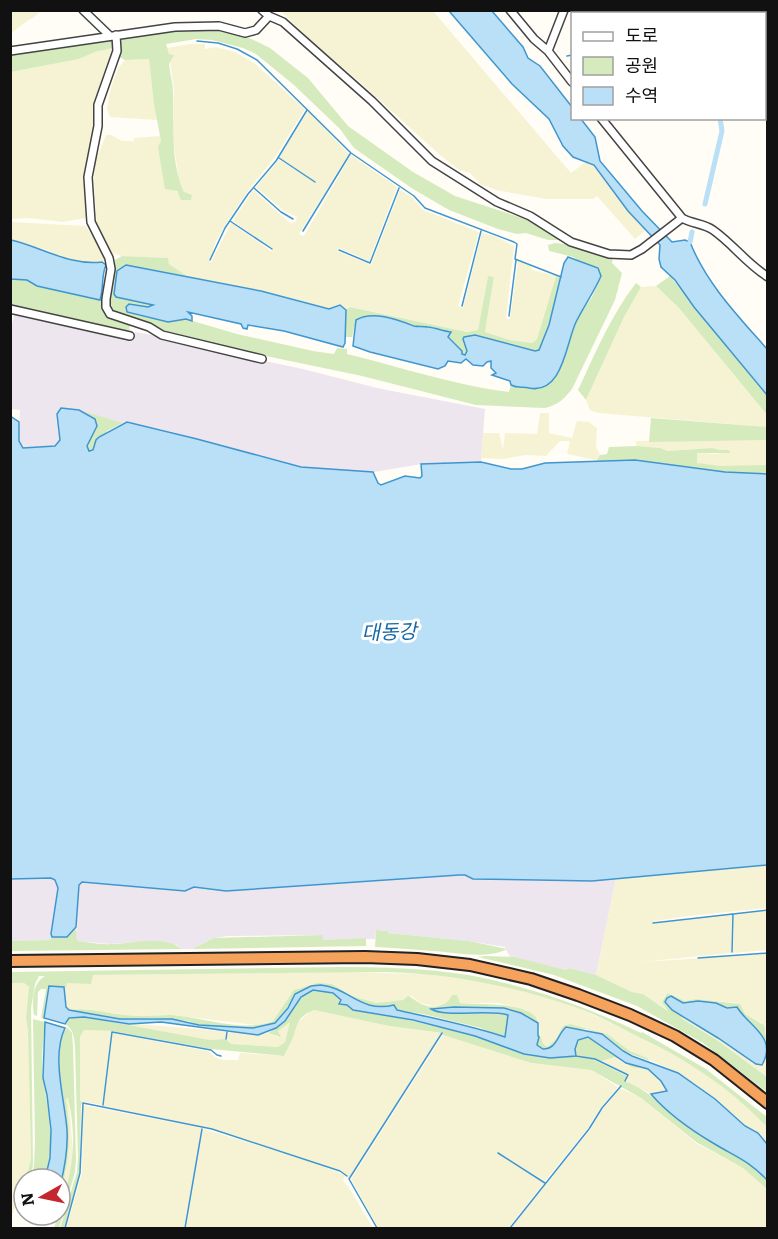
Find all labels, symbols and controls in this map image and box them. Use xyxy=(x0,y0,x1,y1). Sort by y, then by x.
legend xyxy=(571,12,766,120)
text: 도로 xyxy=(625,21,658,48)
text: 공원 xyxy=(625,51,658,78)
text: 수역 xyxy=(625,81,658,108)
water label: 대동강 xyxy=(361,614,420,646)
north arrow xyxy=(12,1167,72,1227)
text: N xyxy=(13,1191,39,1208)

